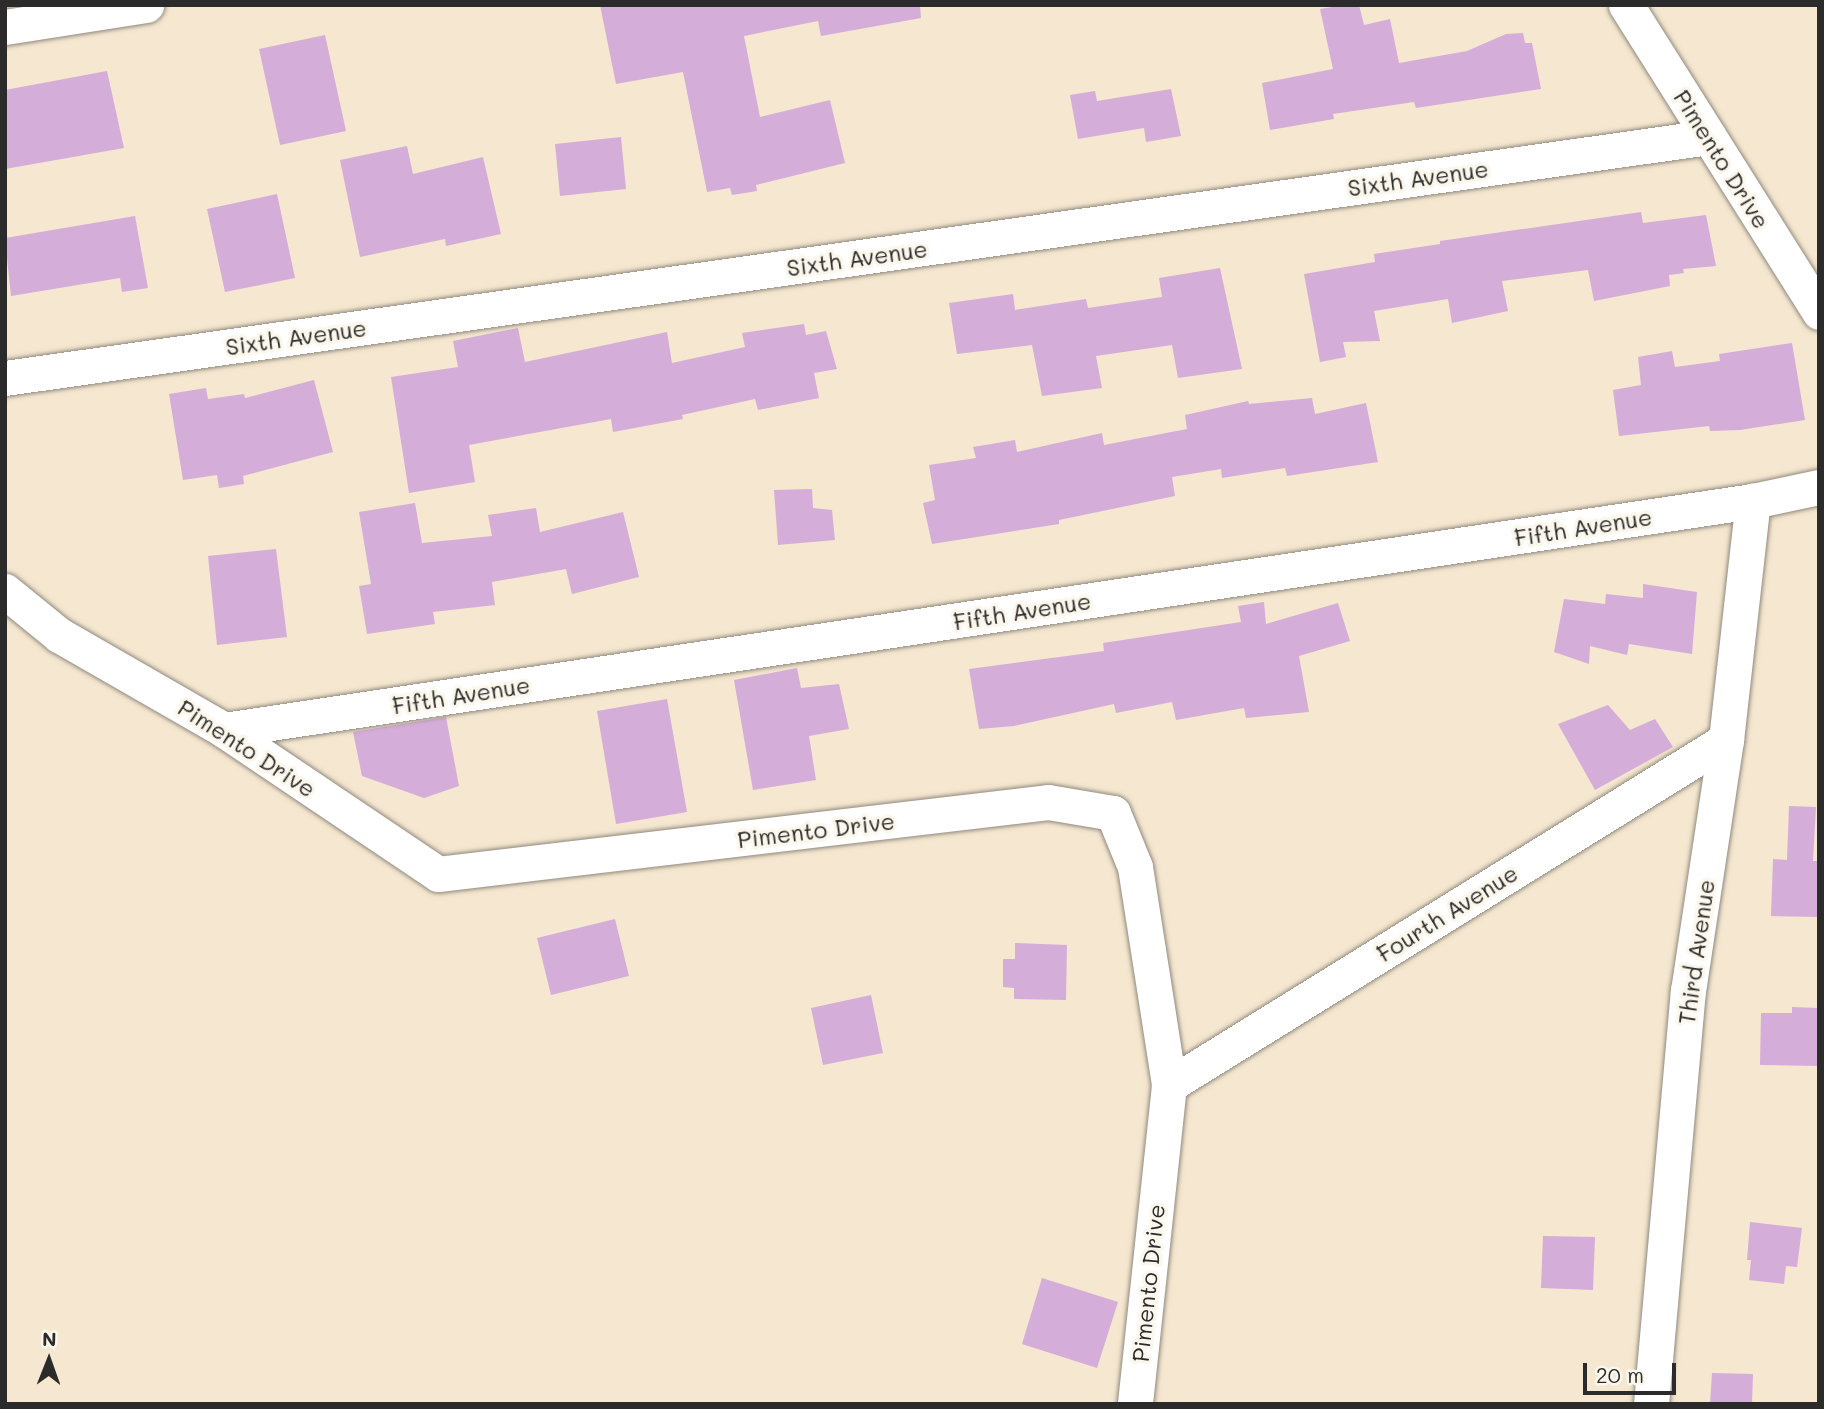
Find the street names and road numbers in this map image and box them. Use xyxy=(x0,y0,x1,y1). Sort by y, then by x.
street label: Pimento Drive xyxy=(1668,85,1776,233)
street label: Sixth Avenue xyxy=(1346,154,1490,202)
street label: Sixth Avenue xyxy=(785,234,929,282)
street label: Sixth Avenue xyxy=(224,313,368,361)
street label: Fifth Avenue xyxy=(1512,503,1654,551)
street label: Fifth Avenue xyxy=(951,587,1093,635)
street label: Fifth Avenue xyxy=(390,671,532,719)
street label: Pimento Drive xyxy=(173,693,321,803)
street label: Pimento Drive xyxy=(736,807,896,853)
street label: Fourth Avenue xyxy=(1372,859,1522,967)
street label: Third Avenue xyxy=(1672,878,1720,1026)
street label: Pimento Drive xyxy=(1126,1203,1170,1363)

